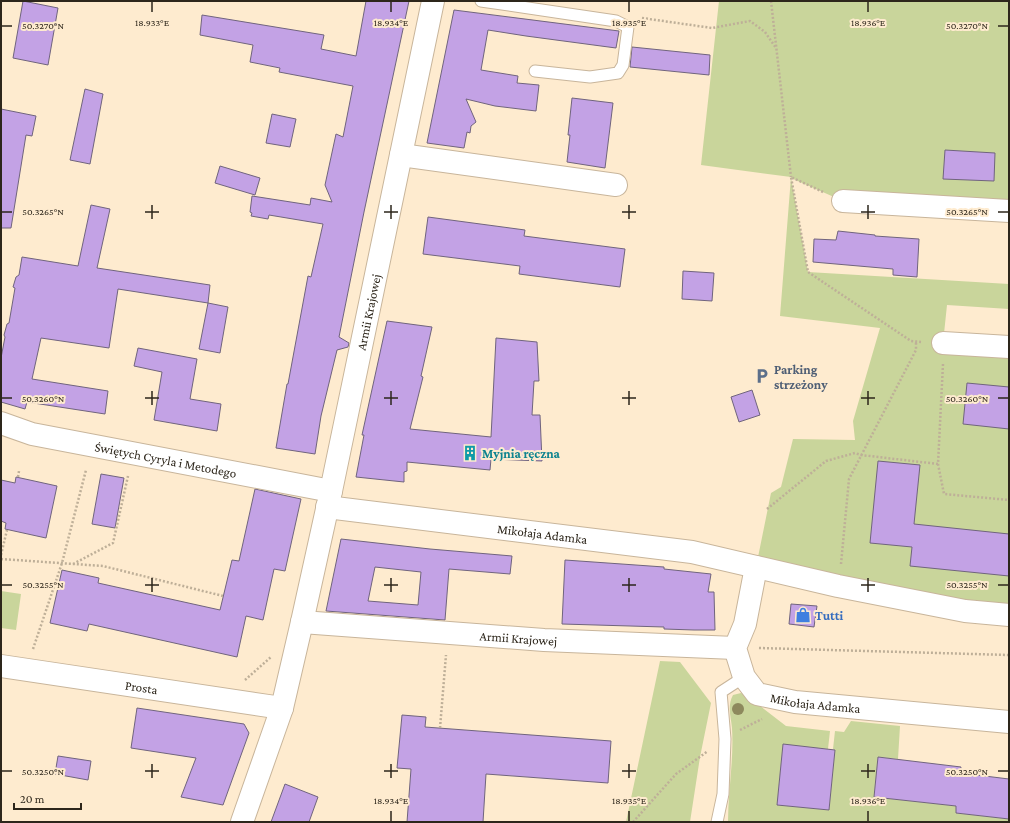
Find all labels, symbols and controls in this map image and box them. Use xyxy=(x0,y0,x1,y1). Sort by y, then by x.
text: 18.933°E xyxy=(135,17,170,28)
text: 18.934°E xyxy=(374,17,409,28)
text: 18.935°E xyxy=(612,17,647,28)
text: 18.936°E xyxy=(851,17,886,28)
text: 50.3270°N xyxy=(22,20,64,31)
text: 50.3270°N xyxy=(946,20,988,31)
text: 50.3265°N xyxy=(22,206,64,217)
text: 50.3265°N xyxy=(946,206,988,217)
street label: Armii Krajowej xyxy=(353,273,385,352)
place label: Parking strzeżony xyxy=(774,362,828,392)
parking icon: Parking strzeżony xyxy=(753,367,771,385)
text: 50.3260°N xyxy=(22,393,65,404)
text: 50.3260°N xyxy=(946,393,989,404)
street label: Świętych Cyryla i Metodego xyxy=(93,439,238,481)
building icon: Myjnia ręczna xyxy=(461,444,479,462)
place label: Myjnia ręczna xyxy=(482,446,561,462)
street label: Mikołaja Adamka xyxy=(496,521,588,547)
text: 50.3255°N xyxy=(22,579,64,590)
text: 50.3255°N xyxy=(946,579,988,590)
shop icon: Tutti xyxy=(794,606,812,624)
place label: Tutti xyxy=(815,608,843,623)
street label: Armii Krajowej xyxy=(479,628,557,650)
street label: Prosta xyxy=(124,678,159,697)
street label: Mikołaja Adamka xyxy=(769,690,861,716)
text: 50.3250°N xyxy=(22,766,65,777)
text: 50.3250°N xyxy=(946,766,989,777)
scale bar xyxy=(14,785,81,811)
text: 20 m xyxy=(20,792,45,806)
text: 18.934°E xyxy=(374,795,409,806)
text: 18.935°E xyxy=(612,795,647,806)
text: 18.936°E xyxy=(851,795,886,806)

